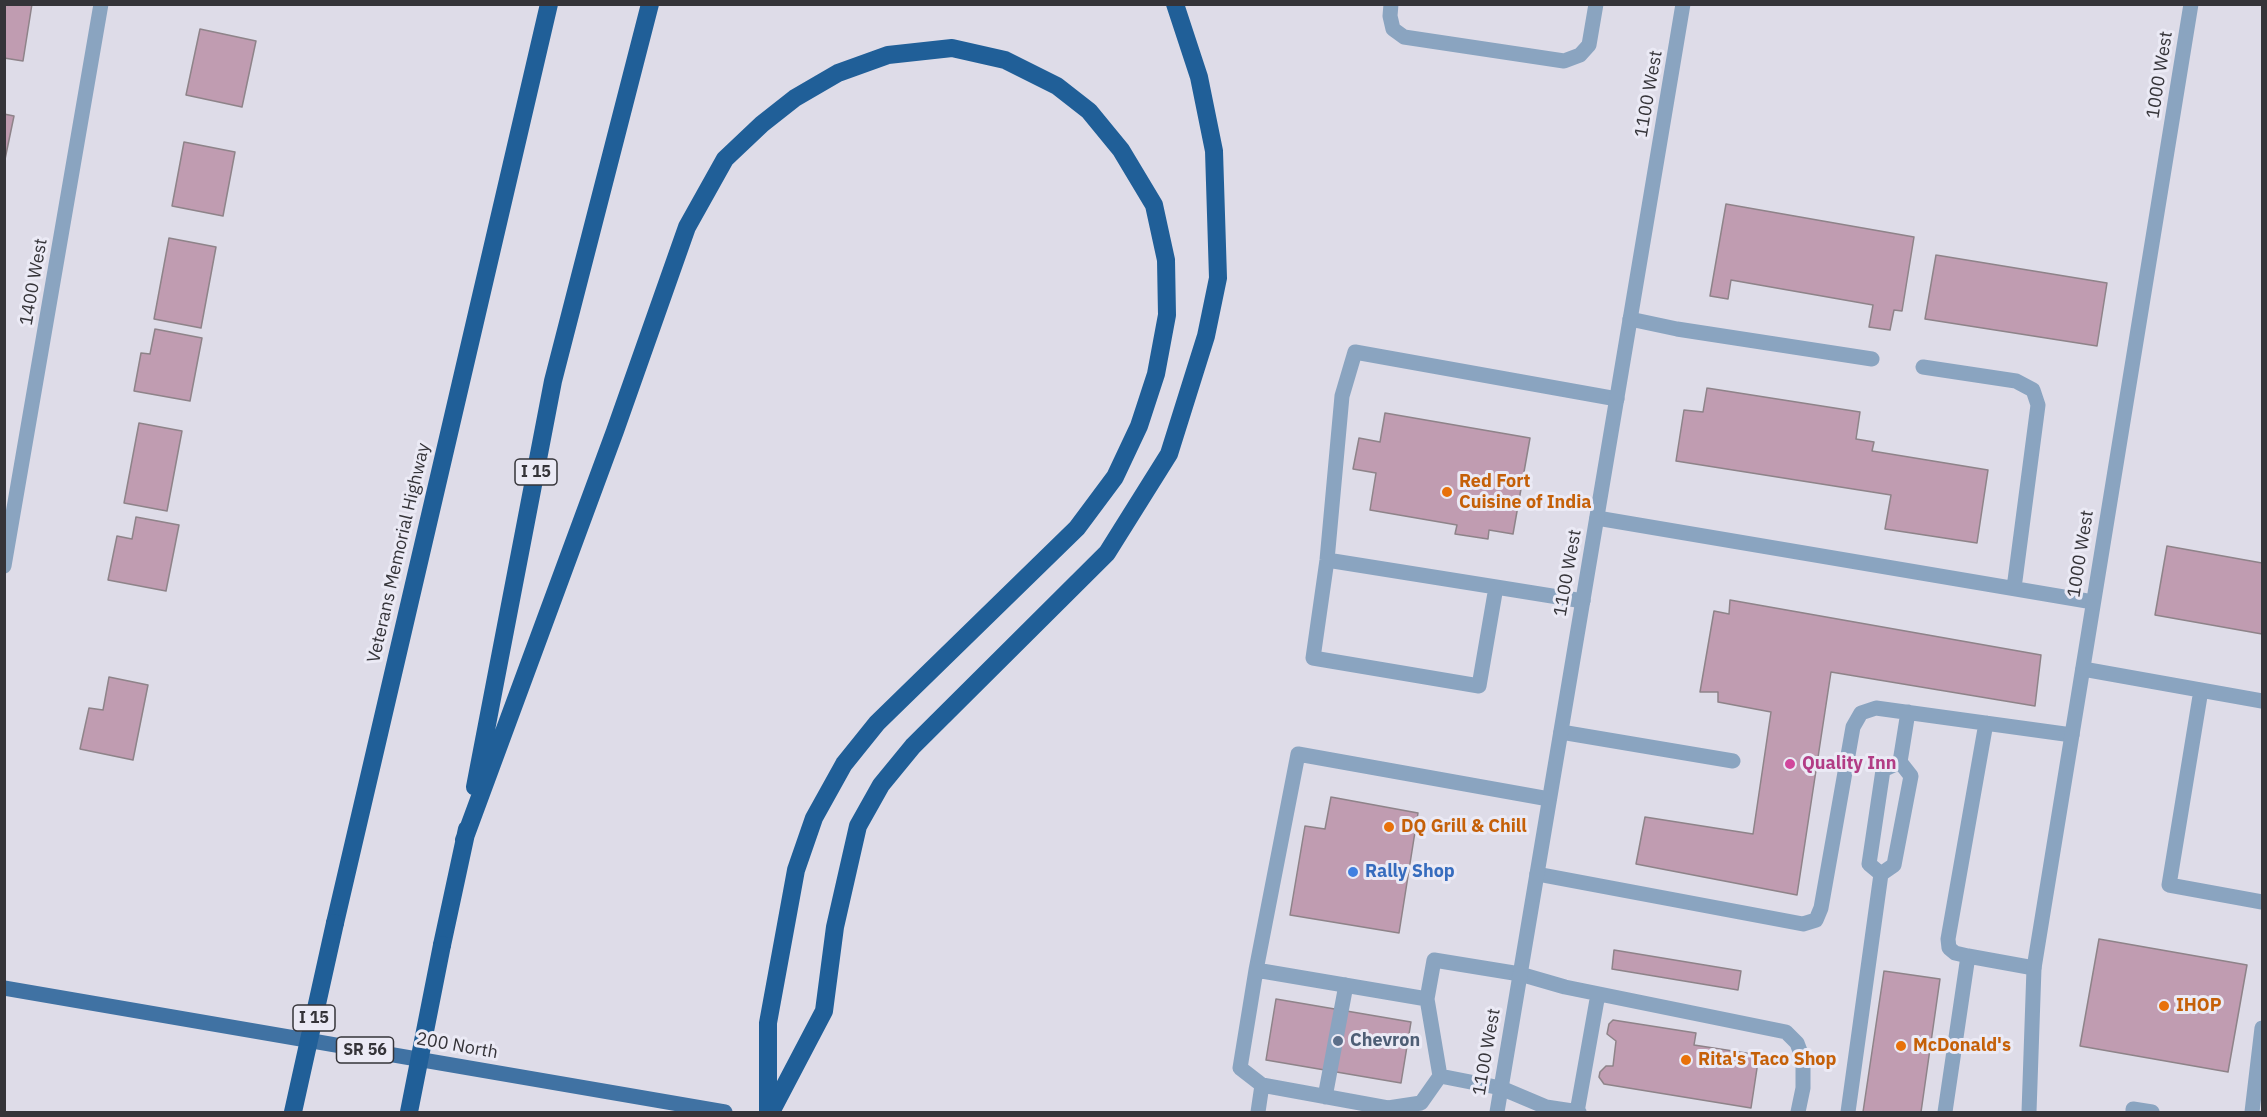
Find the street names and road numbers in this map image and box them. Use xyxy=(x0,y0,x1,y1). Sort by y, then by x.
street label: 1000 West xyxy=(2142,30,2178,120)
street label: 1100 West xyxy=(1631,49,1667,139)
street label: 1400 West xyxy=(16,237,52,327)
street label: Veterans Memorial Highway xyxy=(363,441,435,665)
road number: I 15 xyxy=(515,459,557,485)
street label: 1000 West xyxy=(2063,509,2099,599)
street label: 1100 West xyxy=(1550,528,1586,618)
road number: I 15 xyxy=(293,1005,335,1031)
street label: 1100 West xyxy=(1469,1007,1505,1097)
street label: 200 North xyxy=(414,1028,500,1064)
road number: SR 56 xyxy=(336,1037,394,1063)

